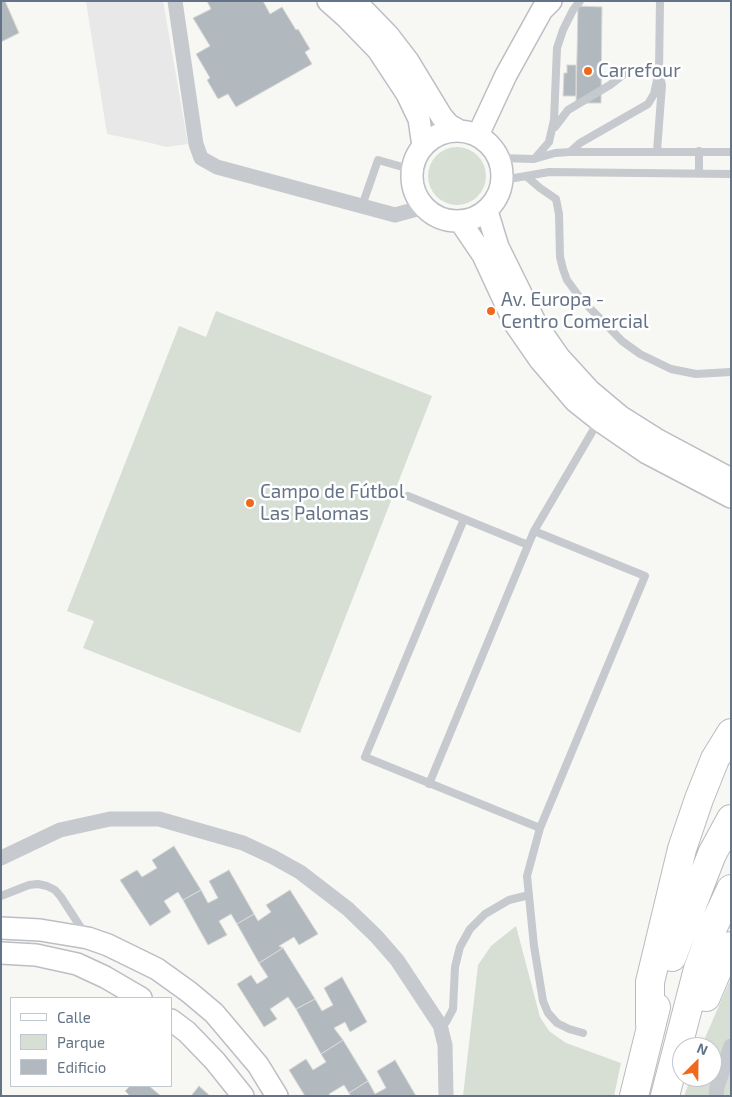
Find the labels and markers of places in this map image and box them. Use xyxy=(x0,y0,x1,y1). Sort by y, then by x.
place label: Carrefour xyxy=(598,60,681,82)
marker: Carrefour xyxy=(582,65,594,77)
place label: Av. Europa - Centro Comercial xyxy=(501,289,649,333)
marker: Av. Europa - Centro Comercial xyxy=(485,305,497,317)
place label: Campo de Fútbol Las Palomas xyxy=(260,481,405,525)
marker: Campo de Fútbol Las Palomas xyxy=(244,497,256,509)

